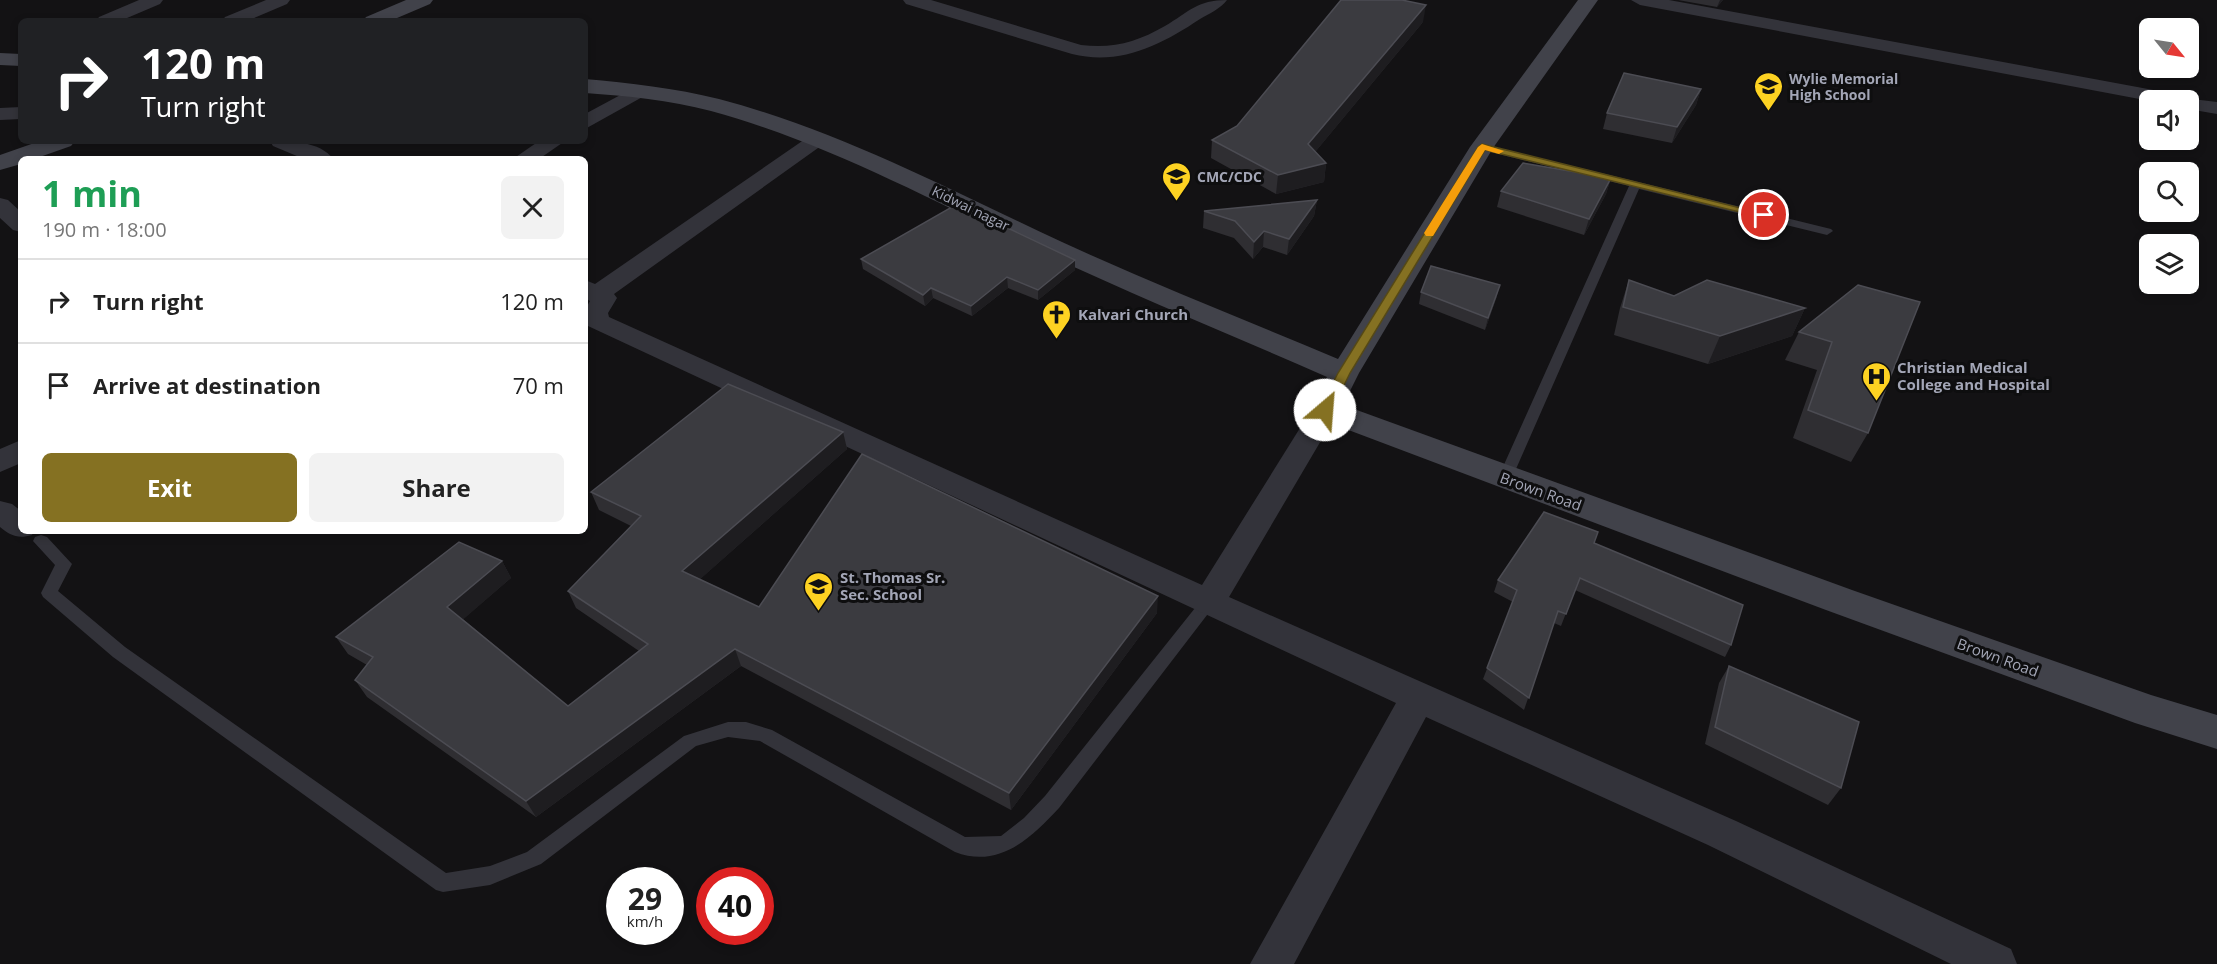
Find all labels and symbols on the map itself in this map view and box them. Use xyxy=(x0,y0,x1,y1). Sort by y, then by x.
north arrow xyxy=(2139,18,2199,78)
place label: Wylie Memorial High School xyxy=(1789,69,1898,104)
school or university icon: Wylie Memorial High School xyxy=(1752,70,1784,112)
school or university icon: CMC/CDC xyxy=(1160,160,1192,202)
place label: CMC/CDC xyxy=(1197,167,1262,186)
street label: Kidwai nagar xyxy=(929,181,1013,235)
pin xyxy=(1738,189,1789,240)
church icon: Kalvari Church xyxy=(1041,298,1073,340)
place label: Kalvari Church xyxy=(1078,304,1188,324)
place label: Christian Medical College and Hospital xyxy=(1897,357,2050,394)
hospital icon: Christian Medical College and Hospital xyxy=(1860,360,1892,402)
position arrow xyxy=(1293,378,1357,442)
street label: Brown Road xyxy=(1497,467,1585,515)
place label: St. Thomas Sr. Sec. School xyxy=(840,567,945,604)
school or university icon: St. Thomas Sr. Sec. School xyxy=(803,570,835,612)
street label: Brown Road xyxy=(1954,633,2042,681)
speed limit sign: 40 xyxy=(696,867,774,945)

